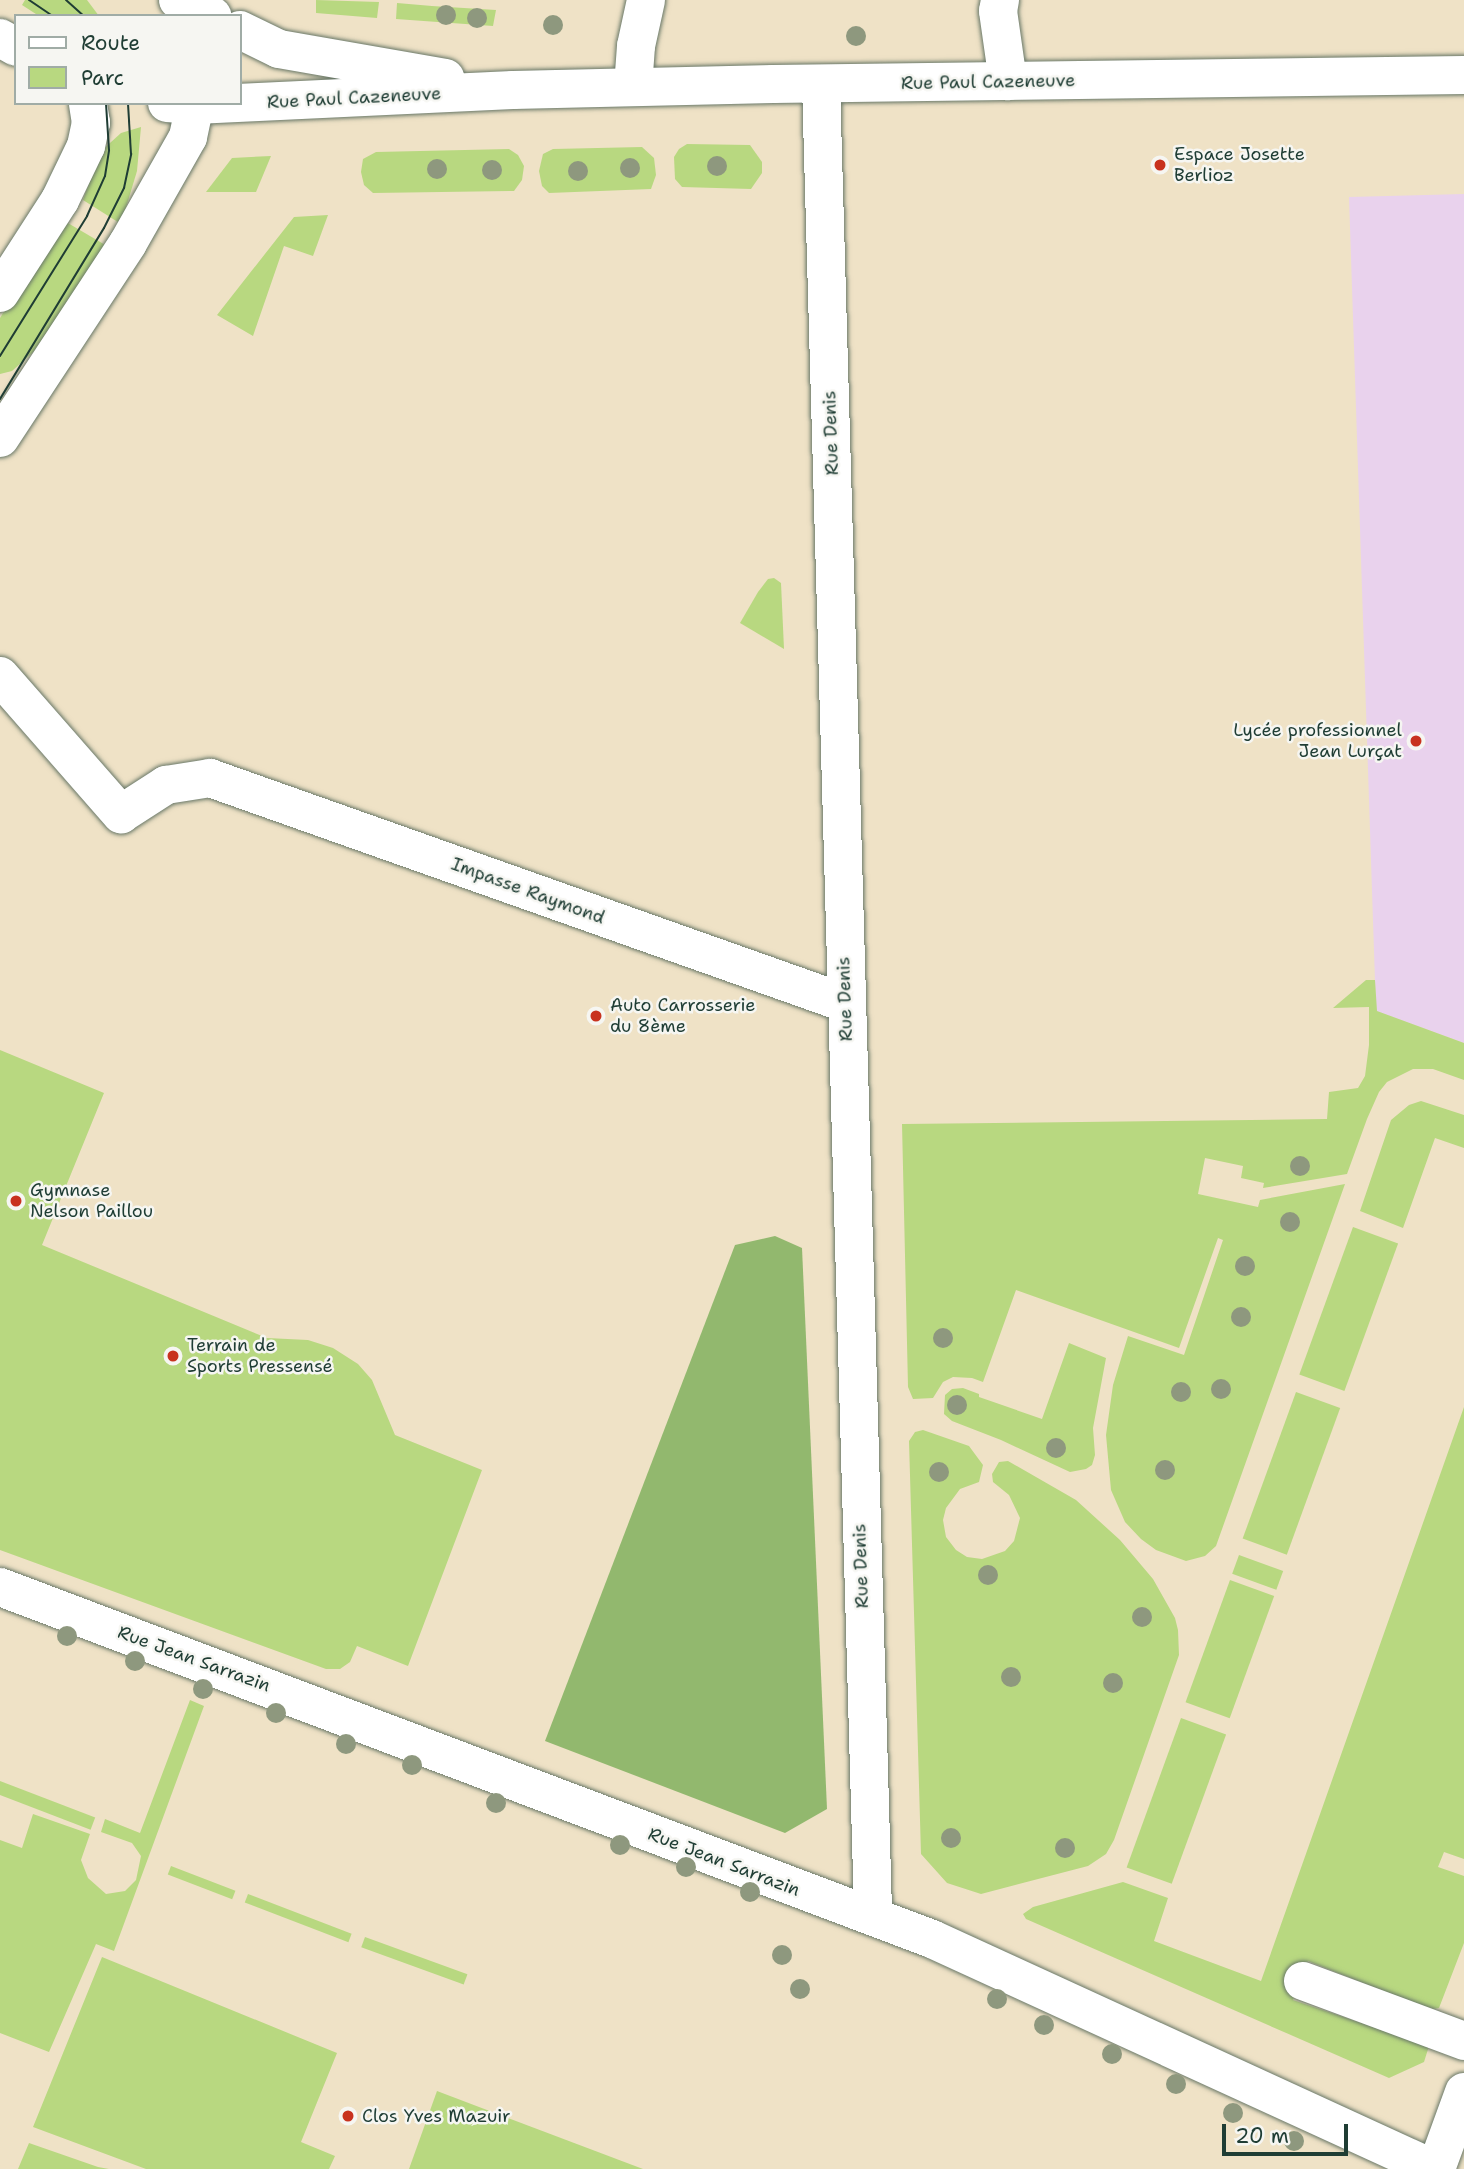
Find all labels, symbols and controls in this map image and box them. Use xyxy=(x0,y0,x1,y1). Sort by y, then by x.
legend xyxy=(14,14,242,105)
text: Route xyxy=(81,29,140,57)
text: Parc xyxy=(81,64,124,92)
street label: Rue Paul Cazeneuve xyxy=(901,70,1075,94)
street label: Rue Paul Cazeneuve xyxy=(266,83,442,113)
place label: Espace Josette Berlioz xyxy=(1174,144,1305,186)
marker: Espace Josette Berlioz xyxy=(1152,157,1168,173)
street label: Rue Denis xyxy=(819,390,843,476)
place label: Lycée professionnel Jean Lurçat xyxy=(1233,720,1402,762)
marker: Lycée professionnel Jean Lurçat xyxy=(1408,733,1424,749)
street label: Impasse Raymond xyxy=(448,853,608,929)
street label: Rue Denis xyxy=(833,956,857,1042)
place label: Auto Carrosserie du 8ème xyxy=(610,995,755,1038)
marker: Auto Carrosserie du 8ème xyxy=(588,1008,604,1024)
place label: Gymnase Nelson Paillou xyxy=(30,1180,153,1222)
marker: Gymnase Nelson Paillou xyxy=(8,1193,24,1209)
place label: Terrain de Sports Pressensé xyxy=(187,1335,333,1378)
marker: Terrain de Sports Pressensé xyxy=(165,1348,181,1364)
street label: Rue Denis xyxy=(849,1523,873,1609)
street label: Rue Jean Sarrazin xyxy=(115,1621,273,1697)
street label: Rue Jean Sarrazin xyxy=(645,1823,803,1901)
place label: Clos Yves Mazuir xyxy=(362,2105,511,2127)
marker: Clos Yves Mazuir xyxy=(340,2108,356,2124)
scale bar xyxy=(1226,2110,1352,2154)
text: 20 m xyxy=(1235,2122,1289,2150)

